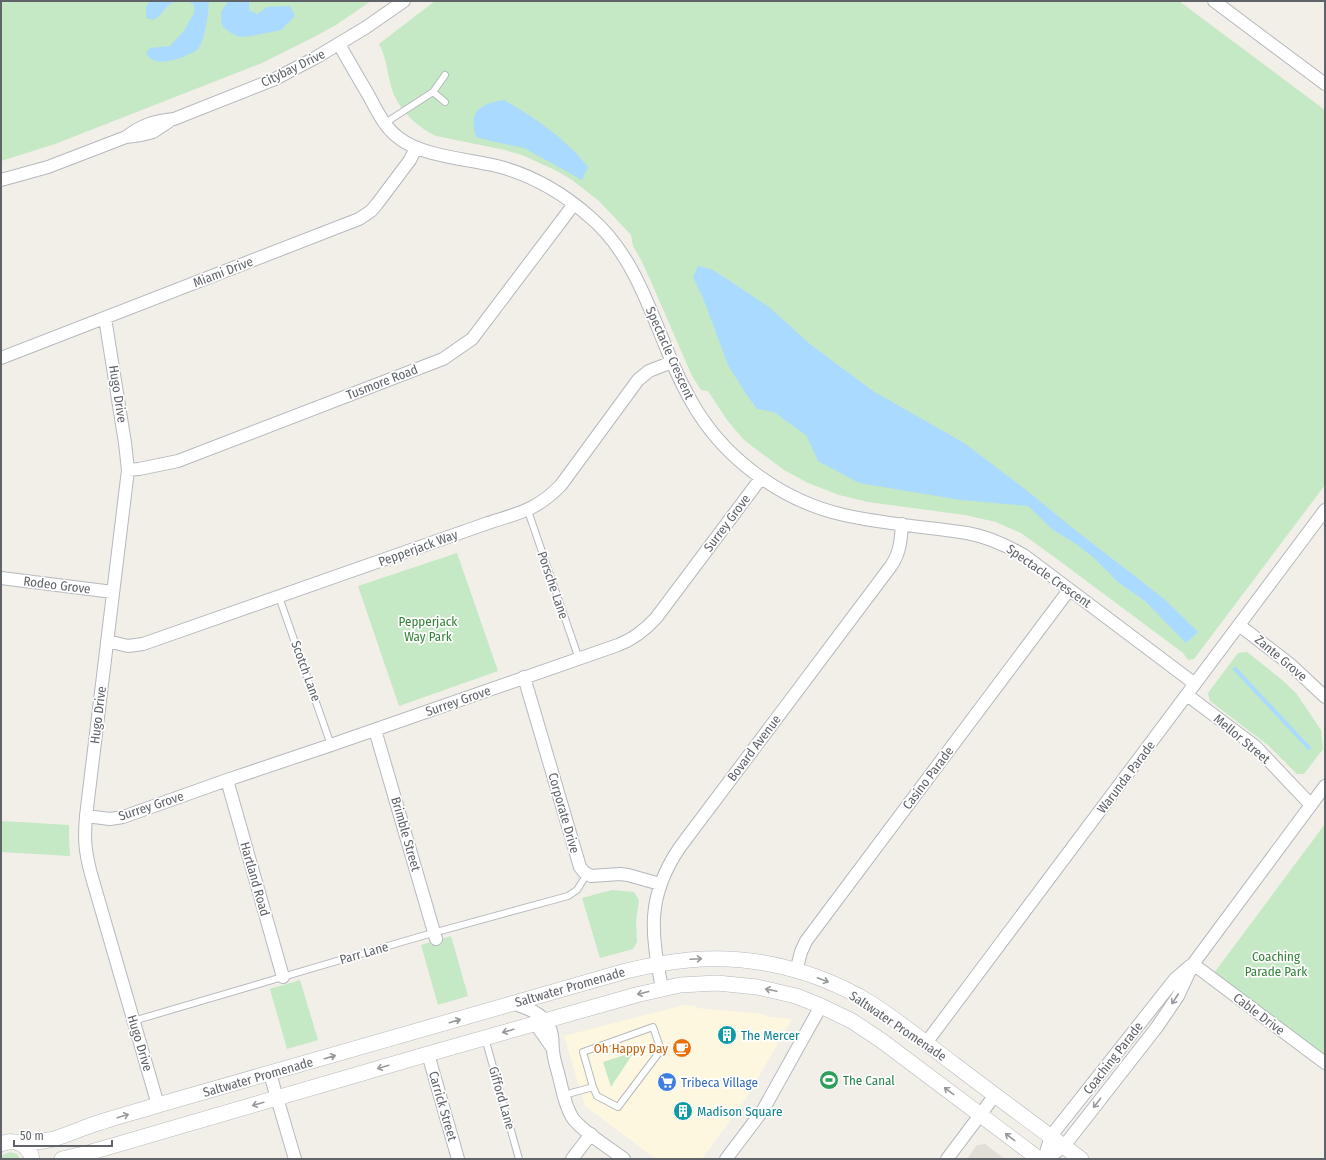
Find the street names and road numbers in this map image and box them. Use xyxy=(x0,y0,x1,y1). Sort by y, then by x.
street label: Citybay Drive xyxy=(259,46,327,90)
street label: Miami Drive xyxy=(191,254,255,290)
street label: Spectacle Crescent xyxy=(643,304,697,402)
street label: Tusmore Road xyxy=(344,362,420,402)
street label: Hugo Drive xyxy=(106,364,130,424)
street label: Surrey Grove xyxy=(701,491,753,555)
street label: Pepperjack Way xyxy=(376,527,460,569)
street label: Spectacle Crescent xyxy=(1004,541,1095,611)
street label: Porsche Lane xyxy=(534,549,572,621)
street label: Rodeo Grove xyxy=(23,573,91,597)
street label: Zante Grove xyxy=(1252,632,1310,684)
street label: Scotch Lane xyxy=(288,639,324,703)
street label: Surrey Grove xyxy=(424,683,492,719)
street label: Hugo Drive xyxy=(87,685,109,745)
street label: Mellor Street xyxy=(1211,711,1274,767)
street label: Bovard Avenue xyxy=(724,712,784,784)
street label: Warunda Parade xyxy=(1094,738,1158,816)
street label: Casino Parade xyxy=(900,744,956,812)
street label: Corporate Drive xyxy=(545,771,583,855)
street label: Surrey Grove xyxy=(116,788,186,824)
street label: Brimble Street xyxy=(388,795,424,874)
street label: Hartland Road xyxy=(237,840,273,918)
street label: Parr Lane xyxy=(338,939,390,967)
street label: Saltwater Promenade xyxy=(513,964,627,1010)
street label: Saltwater Promenade xyxy=(847,988,949,1064)
street label: Cable Drive xyxy=(1230,990,1288,1038)
street label: Hugo Drive xyxy=(124,1013,156,1073)
street label: Coaching Parade xyxy=(1080,1019,1146,1097)
street label: Saltwater Promenade xyxy=(201,1054,315,1100)
street label: Gifford Lane xyxy=(486,1065,518,1131)
street label: Carrick Street xyxy=(426,1069,460,1143)

